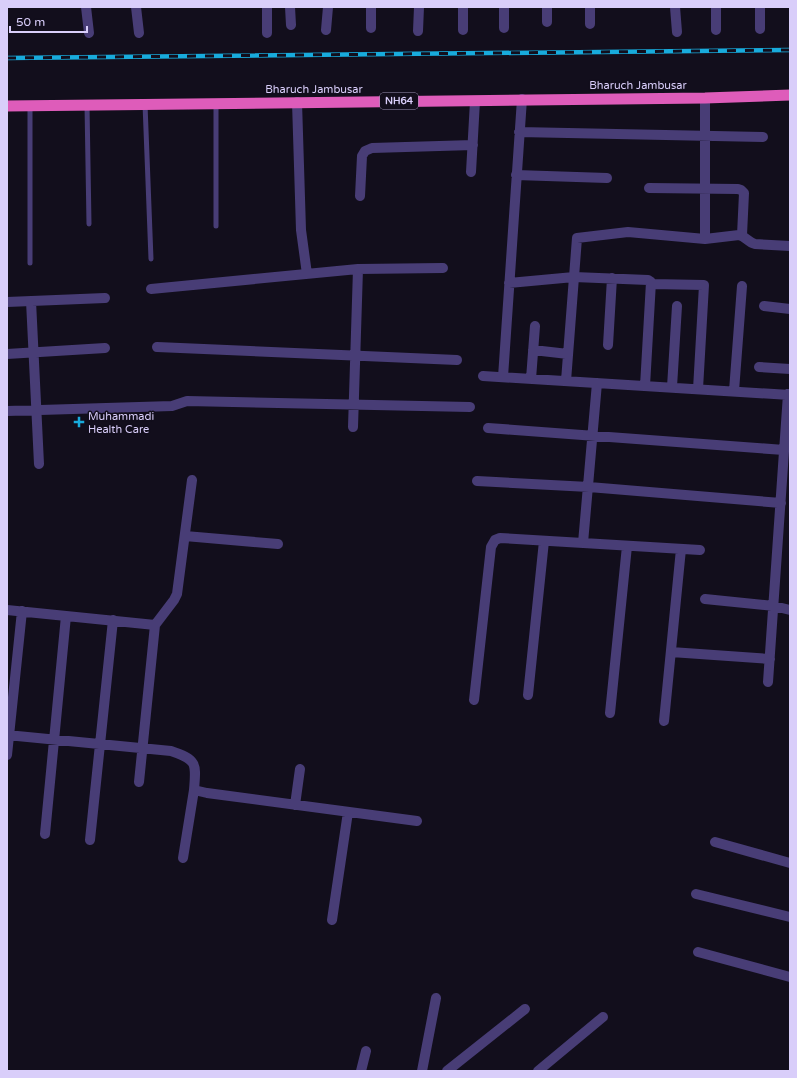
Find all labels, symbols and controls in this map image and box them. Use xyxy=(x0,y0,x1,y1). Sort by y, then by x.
scale bar xyxy=(10,8,87,34)
text: 50 m xyxy=(16,15,45,29)
street label: Bharuch Jambusar xyxy=(589,79,688,92)
street label: Bharuch Jambusar xyxy=(265,83,364,96)
road number: NH64 xyxy=(380,93,418,109)
place label: Muhammadi Health Care xyxy=(88,410,154,436)
marker: Muhammadi Health Care xyxy=(73,416,85,428)

